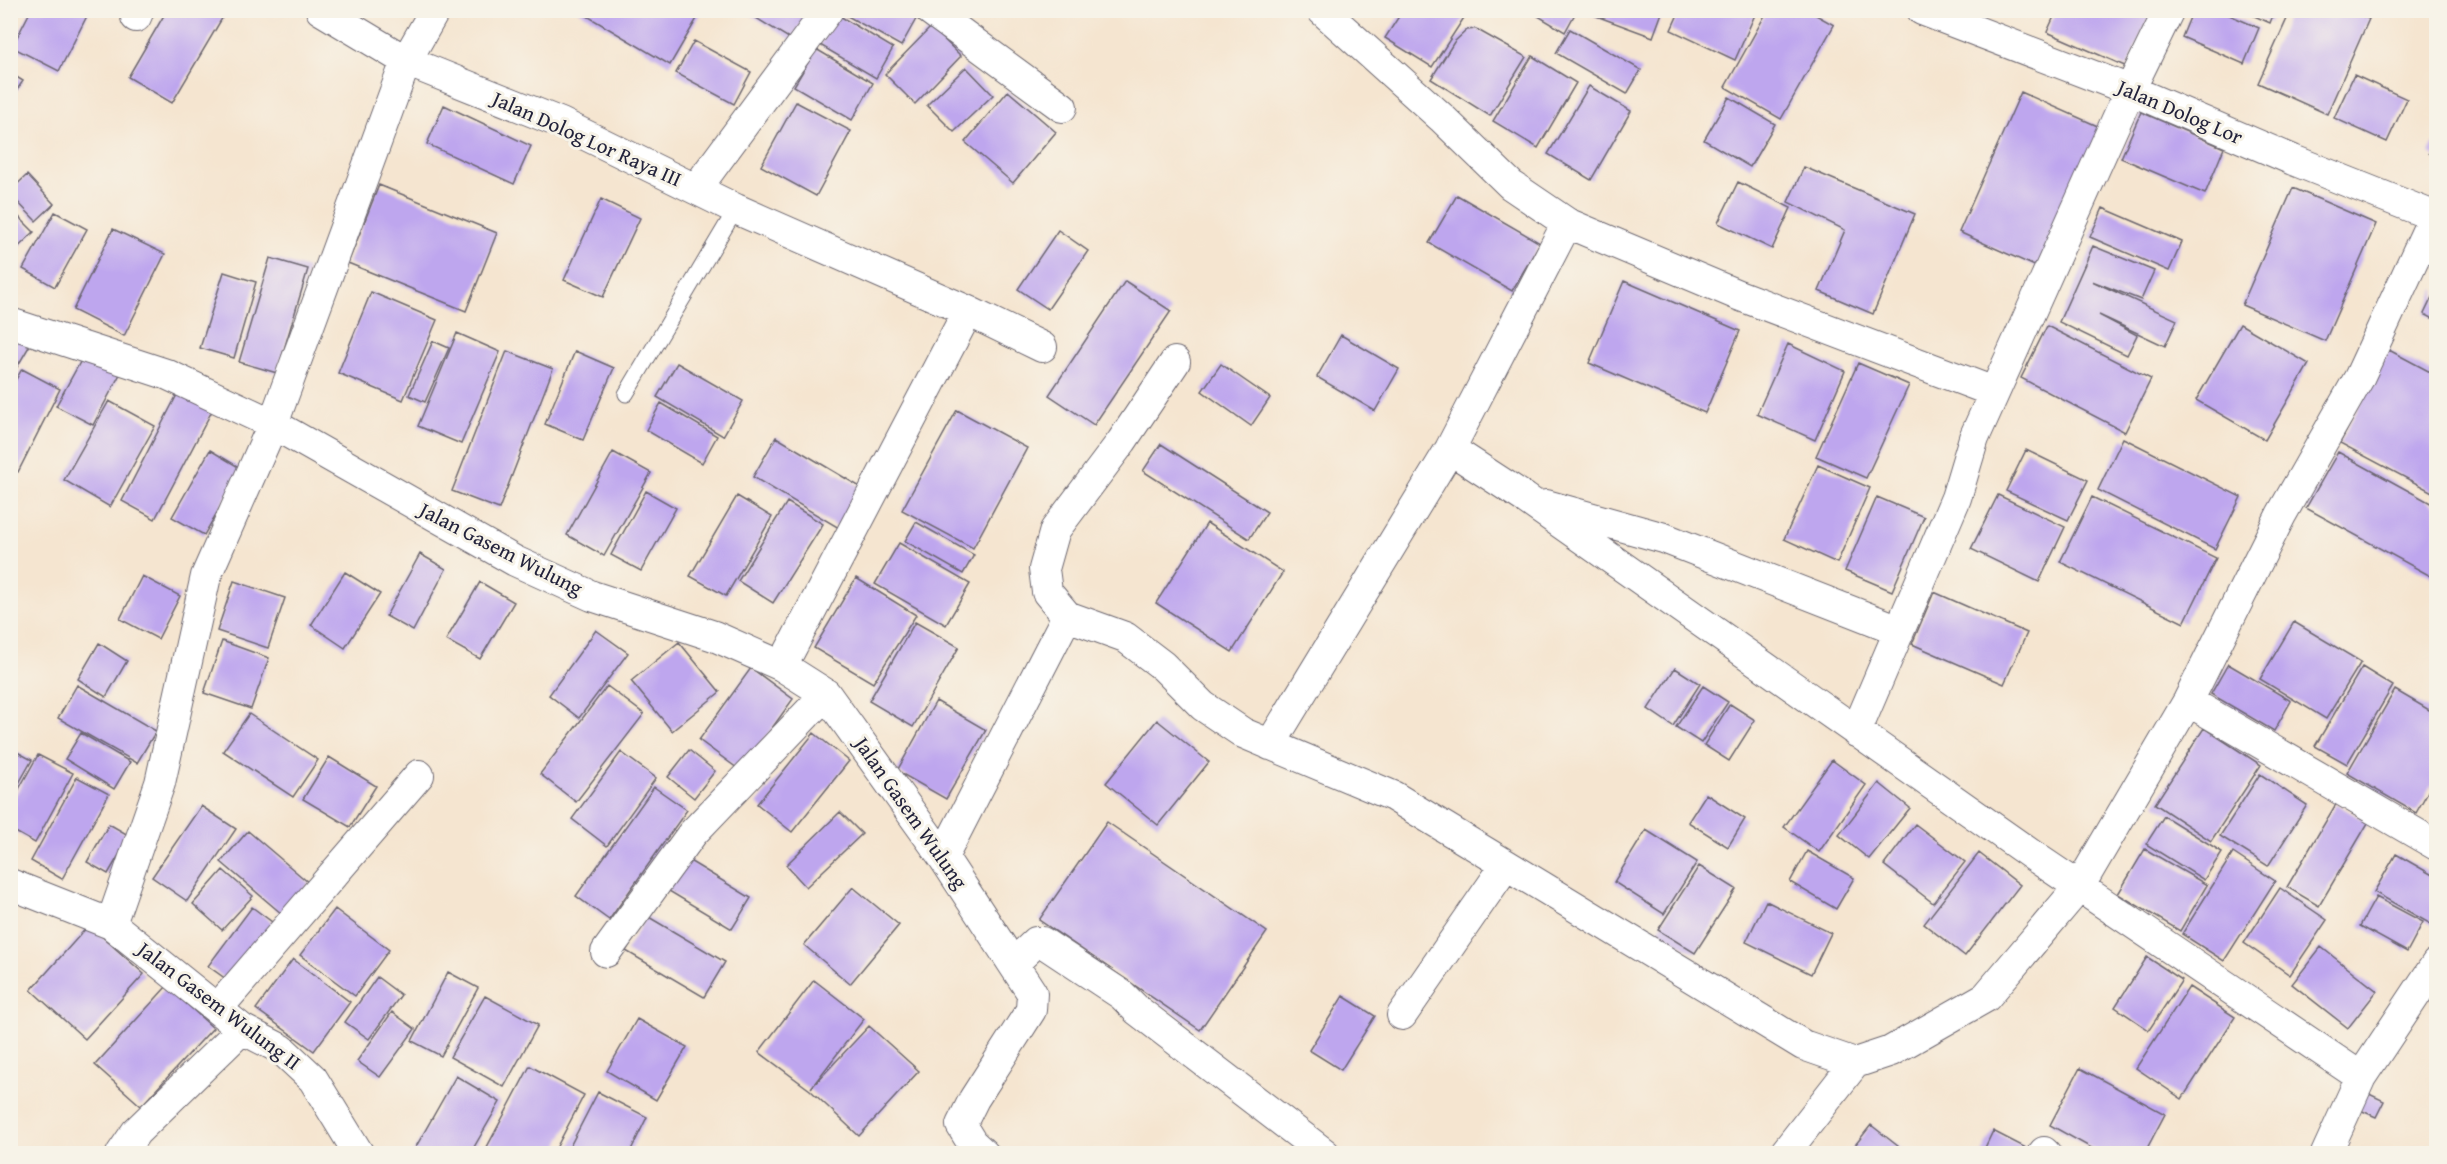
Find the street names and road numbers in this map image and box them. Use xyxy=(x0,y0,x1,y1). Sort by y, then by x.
street label: Jalan Dolog Lor xyxy=(2110,70,2248,152)
street label: Jalan Dolog Lor Raya III xyxy=(485,82,687,194)
street label: Jalan Gasem Wulung xyxy=(411,493,589,603)
street label: Jalan Gasem Wulung xyxy=(845,728,976,896)
street label: Jalan Gasem Wulung II xyxy=(129,932,307,1077)

